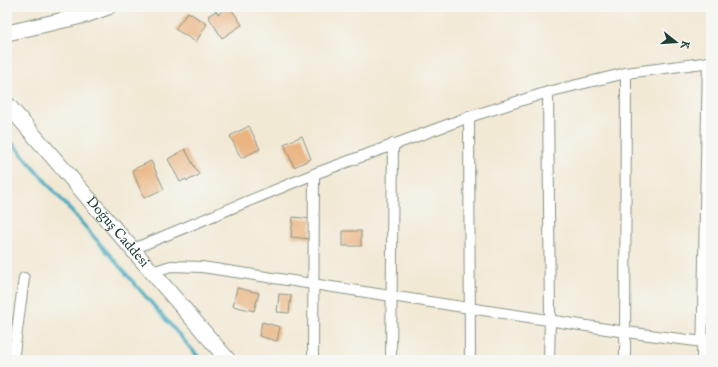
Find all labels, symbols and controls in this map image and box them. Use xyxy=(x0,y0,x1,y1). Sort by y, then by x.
north arrow xyxy=(656,22,696,62)
text: K xyxy=(676,39,692,51)
street label: Doğuş Caddesi xyxy=(82,193,153,271)

